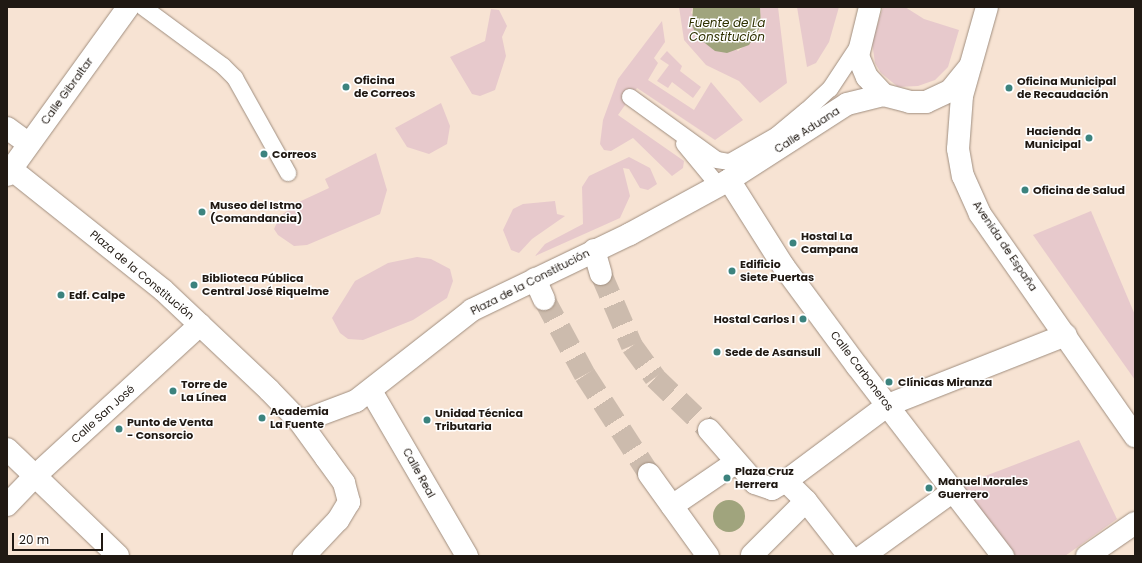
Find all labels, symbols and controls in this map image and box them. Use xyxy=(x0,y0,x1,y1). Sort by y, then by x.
water label: Fuente de La Constitución xyxy=(689,16,765,44)
street label: Calle Gibraltar xyxy=(38,55,96,127)
place label: Oficina de Correos xyxy=(354,74,415,100)
place label: Oficina Municipal de Recaudación xyxy=(1017,75,1116,101)
marker: Oficina de Correos xyxy=(341,82,351,92)
marker: Oficina Municipal de Recaudación xyxy=(1004,83,1014,93)
street label: Calle Aduana xyxy=(772,104,842,156)
place label: Hacienda Municipal xyxy=(1025,125,1081,151)
marker: Hacienda Municipal xyxy=(1084,133,1094,143)
place label: Correos xyxy=(272,147,317,161)
marker: Correos xyxy=(259,149,269,159)
place label: Oficina de Salud xyxy=(1033,183,1125,197)
marker: Oficina de Salud xyxy=(1020,185,1030,195)
street label: Avenida de España xyxy=(970,198,1040,294)
place label: Museo del Istmo (Comandancia) xyxy=(210,199,302,225)
marker: Museo del Istmo (Comandancia) xyxy=(197,207,207,217)
street label: Plaza de la Constitución xyxy=(87,228,197,322)
place label: Hostal La Campana xyxy=(801,230,858,256)
marker: Hostal La Campana xyxy=(788,238,798,248)
street label: Plaza de la Constitución xyxy=(468,246,592,318)
place label: Edificio Siete Puertas xyxy=(740,258,814,284)
marker: Edificio Siete Puertas xyxy=(727,266,737,276)
place label: Biblioteca Pública Central José Riquelme xyxy=(202,272,329,298)
marker: Biblioteca Pública Central José Riquelme xyxy=(189,280,199,290)
place label: Edf. Calpe xyxy=(69,288,125,302)
marker: Edf. Calpe xyxy=(56,290,66,300)
place label: Hostal Carlos I xyxy=(714,312,795,326)
marker: Hostal Carlos I xyxy=(798,314,808,324)
street label: Calle Carboneros xyxy=(828,329,896,413)
place label: Sede de Asansull xyxy=(725,345,821,359)
marker: Sede de Asansull xyxy=(712,347,722,357)
place label: Clínicas Miranza xyxy=(898,375,992,389)
marker: Clínicas Miranza xyxy=(883,376,895,388)
place label: Torre de La Línea xyxy=(181,378,227,404)
street label: Calle San José xyxy=(69,382,137,446)
marker: Torre de La Línea xyxy=(168,386,178,396)
place label: Academia La Fuente xyxy=(270,405,329,431)
place label: Unidad Técnica Tributaria xyxy=(435,407,523,433)
marker: Academia La Fuente xyxy=(257,413,267,423)
marker: Unidad Técnica Tributaria xyxy=(422,415,432,425)
place label: Punto de Venta - Consorcio xyxy=(127,416,213,442)
marker: Punto de Venta - Consorcio xyxy=(114,424,124,434)
street label: Calle Real xyxy=(400,446,438,500)
place label: Plaza Cruz Herrera xyxy=(735,465,794,491)
marker: Plaza Cruz Herrera xyxy=(722,473,732,483)
place label: Manuel Morales Guerrero xyxy=(938,475,1028,501)
marker: Manuel Morales Guerrero xyxy=(923,482,935,494)
scale bar xyxy=(14,525,105,551)
text: 20 m xyxy=(19,531,49,548)

